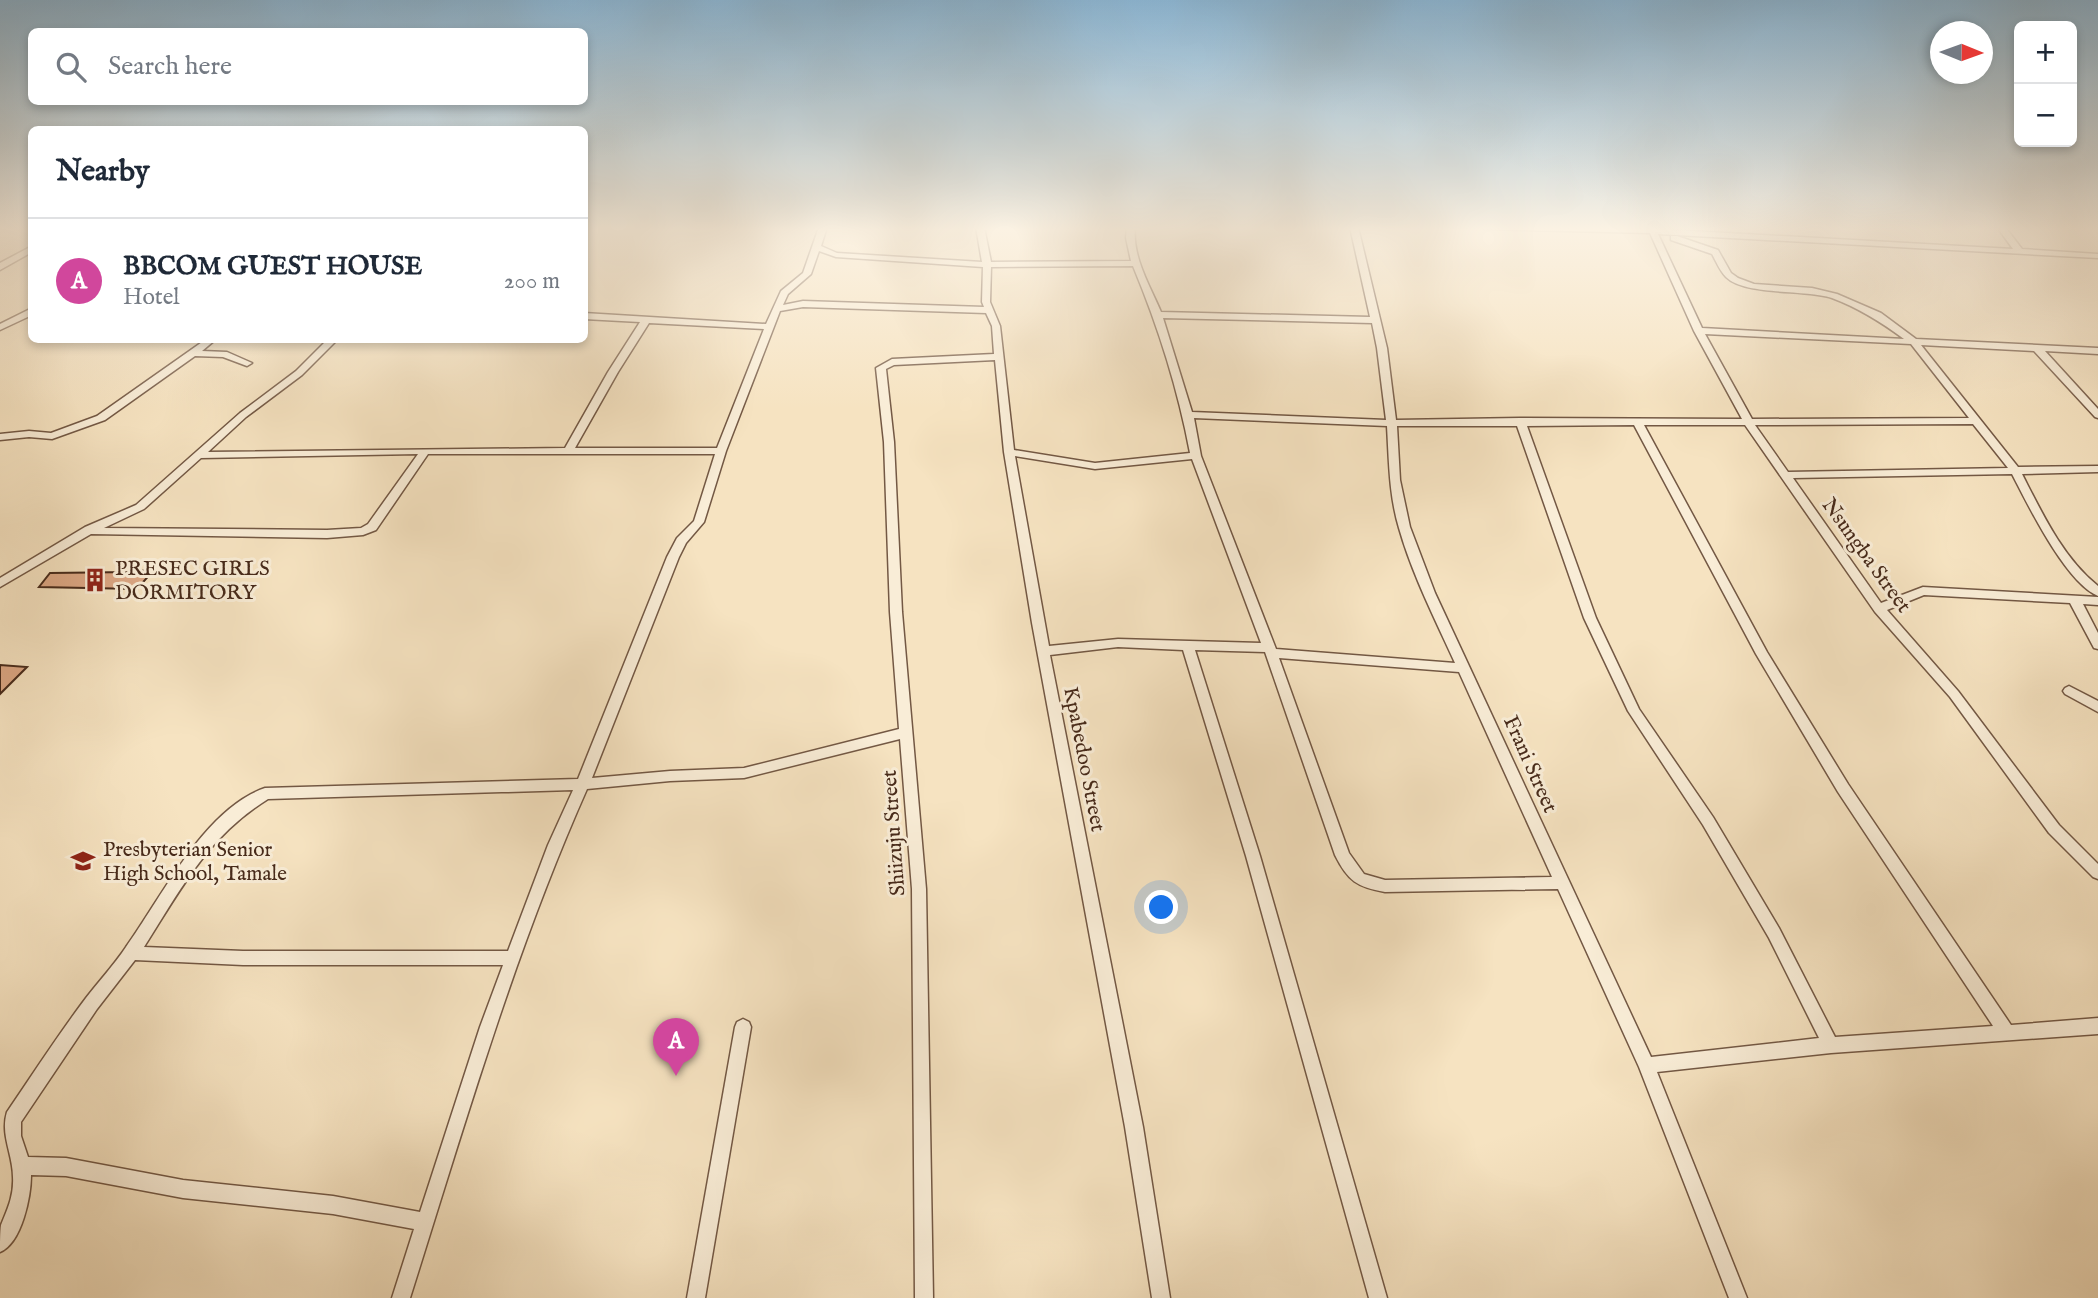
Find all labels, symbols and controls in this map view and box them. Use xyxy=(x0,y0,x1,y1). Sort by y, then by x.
north arrow xyxy=(1930,21,1993,84)
map controls xyxy=(2014,21,2077,147)
button: + xyxy=(2014,21,2077,84)
search box xyxy=(28,28,588,105)
icon: search xyxy=(52,48,90,86)
text: Search here xyxy=(108,50,232,83)
button: − xyxy=(2014,84,2077,147)
text: Nearby xyxy=(56,153,149,191)
text: BBCOM GUEST HOUSE xyxy=(123,250,422,283)
text: A xyxy=(71,267,87,296)
text: 200 m xyxy=(504,267,560,296)
text: Hotel xyxy=(123,283,180,312)
street label: Nsungba Street xyxy=(1815,493,1917,619)
place label: PRESEC GIRLS DORMITORY xyxy=(115,556,270,607)
building icon: PRESEC GIRLS DORMITORY xyxy=(81,566,109,594)
street label: Kpabedoo Street xyxy=(1056,685,1111,834)
street label: Frani Street xyxy=(1496,712,1563,817)
street label: Shiizuju Street xyxy=(877,769,912,897)
place label: Presbyterian Senior High School, Tamale xyxy=(103,837,287,888)
school or university icon: Presbyterian Senior High School, Tamale xyxy=(69,847,97,875)
your location xyxy=(1144,890,1178,924)
pin: A xyxy=(653,1018,699,1076)

